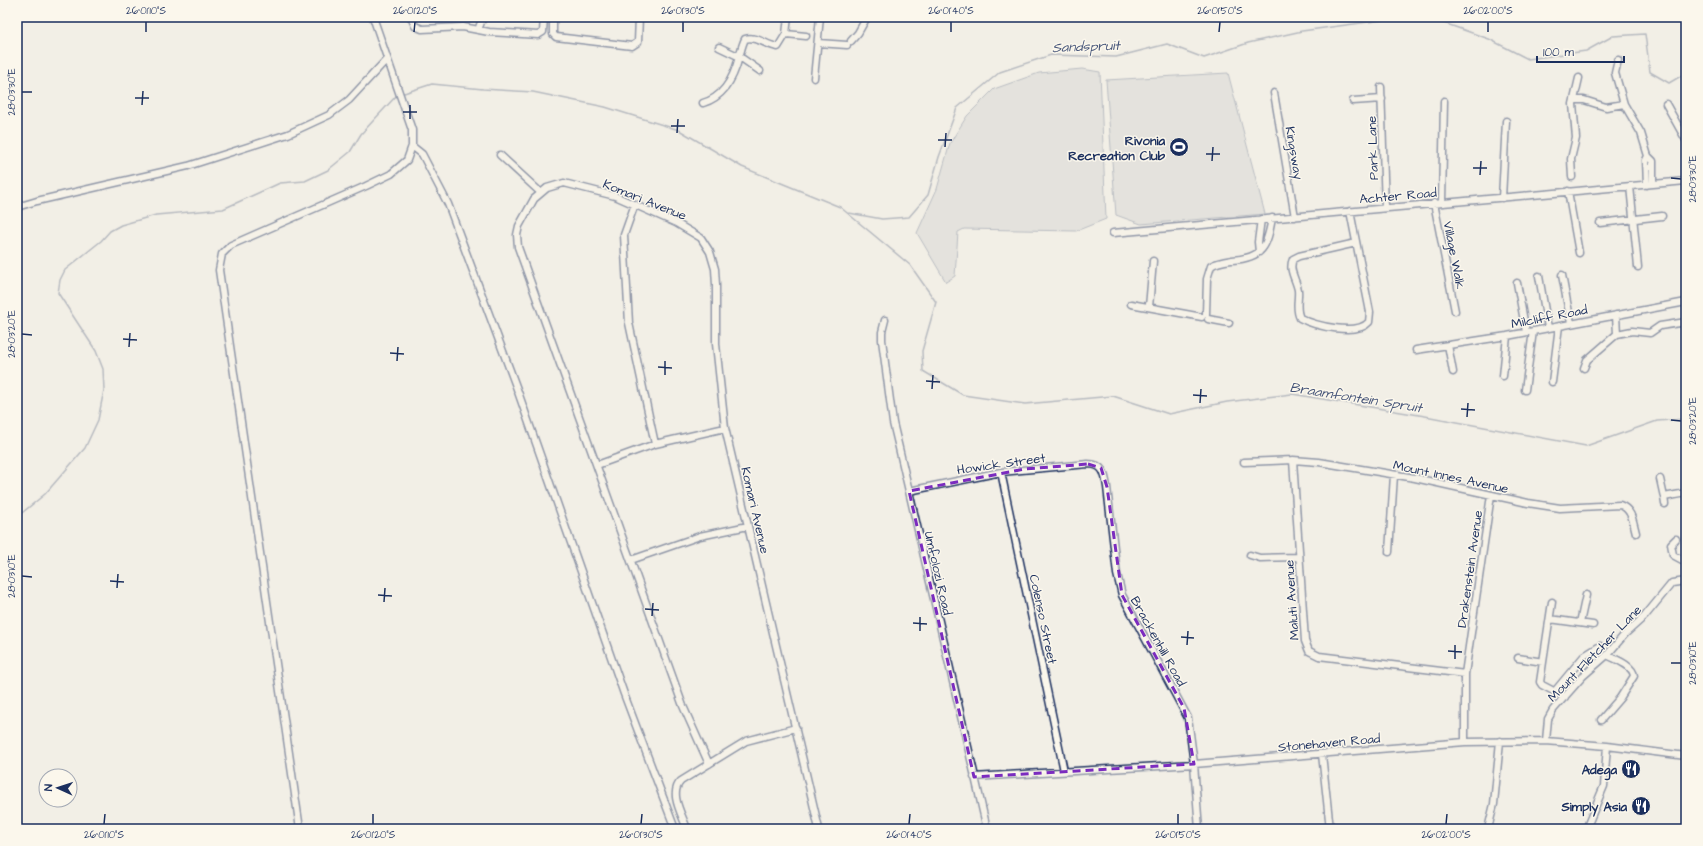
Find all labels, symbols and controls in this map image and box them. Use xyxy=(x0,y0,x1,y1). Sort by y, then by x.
text: 26°01'10"S xyxy=(126,4,166,18)
text: 26°01'20"S xyxy=(393,4,438,18)
text: 26°01'30"S xyxy=(661,4,705,18)
text: 26°01'40"S xyxy=(928,4,974,18)
text: 26°01'50"S xyxy=(1197,4,1243,18)
text: 26°02'00"S xyxy=(1463,4,1513,18)
water label: Sandspruit xyxy=(1052,36,1122,58)
scale bar xyxy=(1537,38,1624,64)
text: 100 m xyxy=(1543,44,1574,61)
text: 28°03'30"E xyxy=(5,68,19,116)
street label: Park Lane xyxy=(1363,115,1383,180)
street label: Kingsway xyxy=(1279,125,1308,181)
place label: Rivonia Recreation Club xyxy=(1068,132,1166,165)
sports icon: Rivonia Recreation Club xyxy=(1168,136,1190,158)
text: 28°03'30"E xyxy=(1686,155,1700,203)
street label: Komari Avenue xyxy=(600,175,689,225)
street label: Achter Road xyxy=(1359,184,1438,208)
street label: Village Walk xyxy=(1438,220,1469,291)
street label: Milcliff Road xyxy=(1509,301,1589,333)
text: 28°03'20"E xyxy=(5,310,19,358)
water label: Braamfontein Spruit xyxy=(1288,378,1425,419)
text: 28°03'20"E xyxy=(1686,397,1700,445)
street label: Howick Street xyxy=(956,449,1047,479)
street label: Mount Innes Avenue xyxy=(1391,456,1510,498)
street label: Komari Avenue xyxy=(736,465,774,555)
street label: Drakenstein Avenue xyxy=(1453,509,1487,629)
street label: Umfolozi Road xyxy=(920,530,956,617)
text: 28°03'10"E xyxy=(5,554,19,598)
street label: Maluti Avenue xyxy=(1280,559,1304,641)
street label: Colenso Street xyxy=(1025,573,1061,666)
street label: Brackenhill Road xyxy=(1126,593,1190,690)
street label: Mount Fletcher Lane xyxy=(1544,601,1646,706)
text: 28°03'10"E xyxy=(1686,641,1700,685)
street label: Stonehaven Road xyxy=(1277,730,1381,756)
restaurant icon: Adega xyxy=(1620,758,1642,780)
place label: Adega xyxy=(1582,761,1617,781)
north arrow xyxy=(38,768,78,808)
text: N xyxy=(41,784,56,791)
restaurant icon: Simply Asia xyxy=(1630,795,1652,817)
place label: Simply Asia xyxy=(1561,798,1627,817)
text: 26°01'10"S xyxy=(84,828,124,842)
text: 26°01'20"S xyxy=(351,828,396,842)
text: 26°01'30"S xyxy=(619,828,663,842)
text: 26°01'40"S xyxy=(886,828,932,842)
text: 26°01'50"S xyxy=(1155,828,1201,842)
text: 26°02'00"S xyxy=(1421,828,1471,842)

